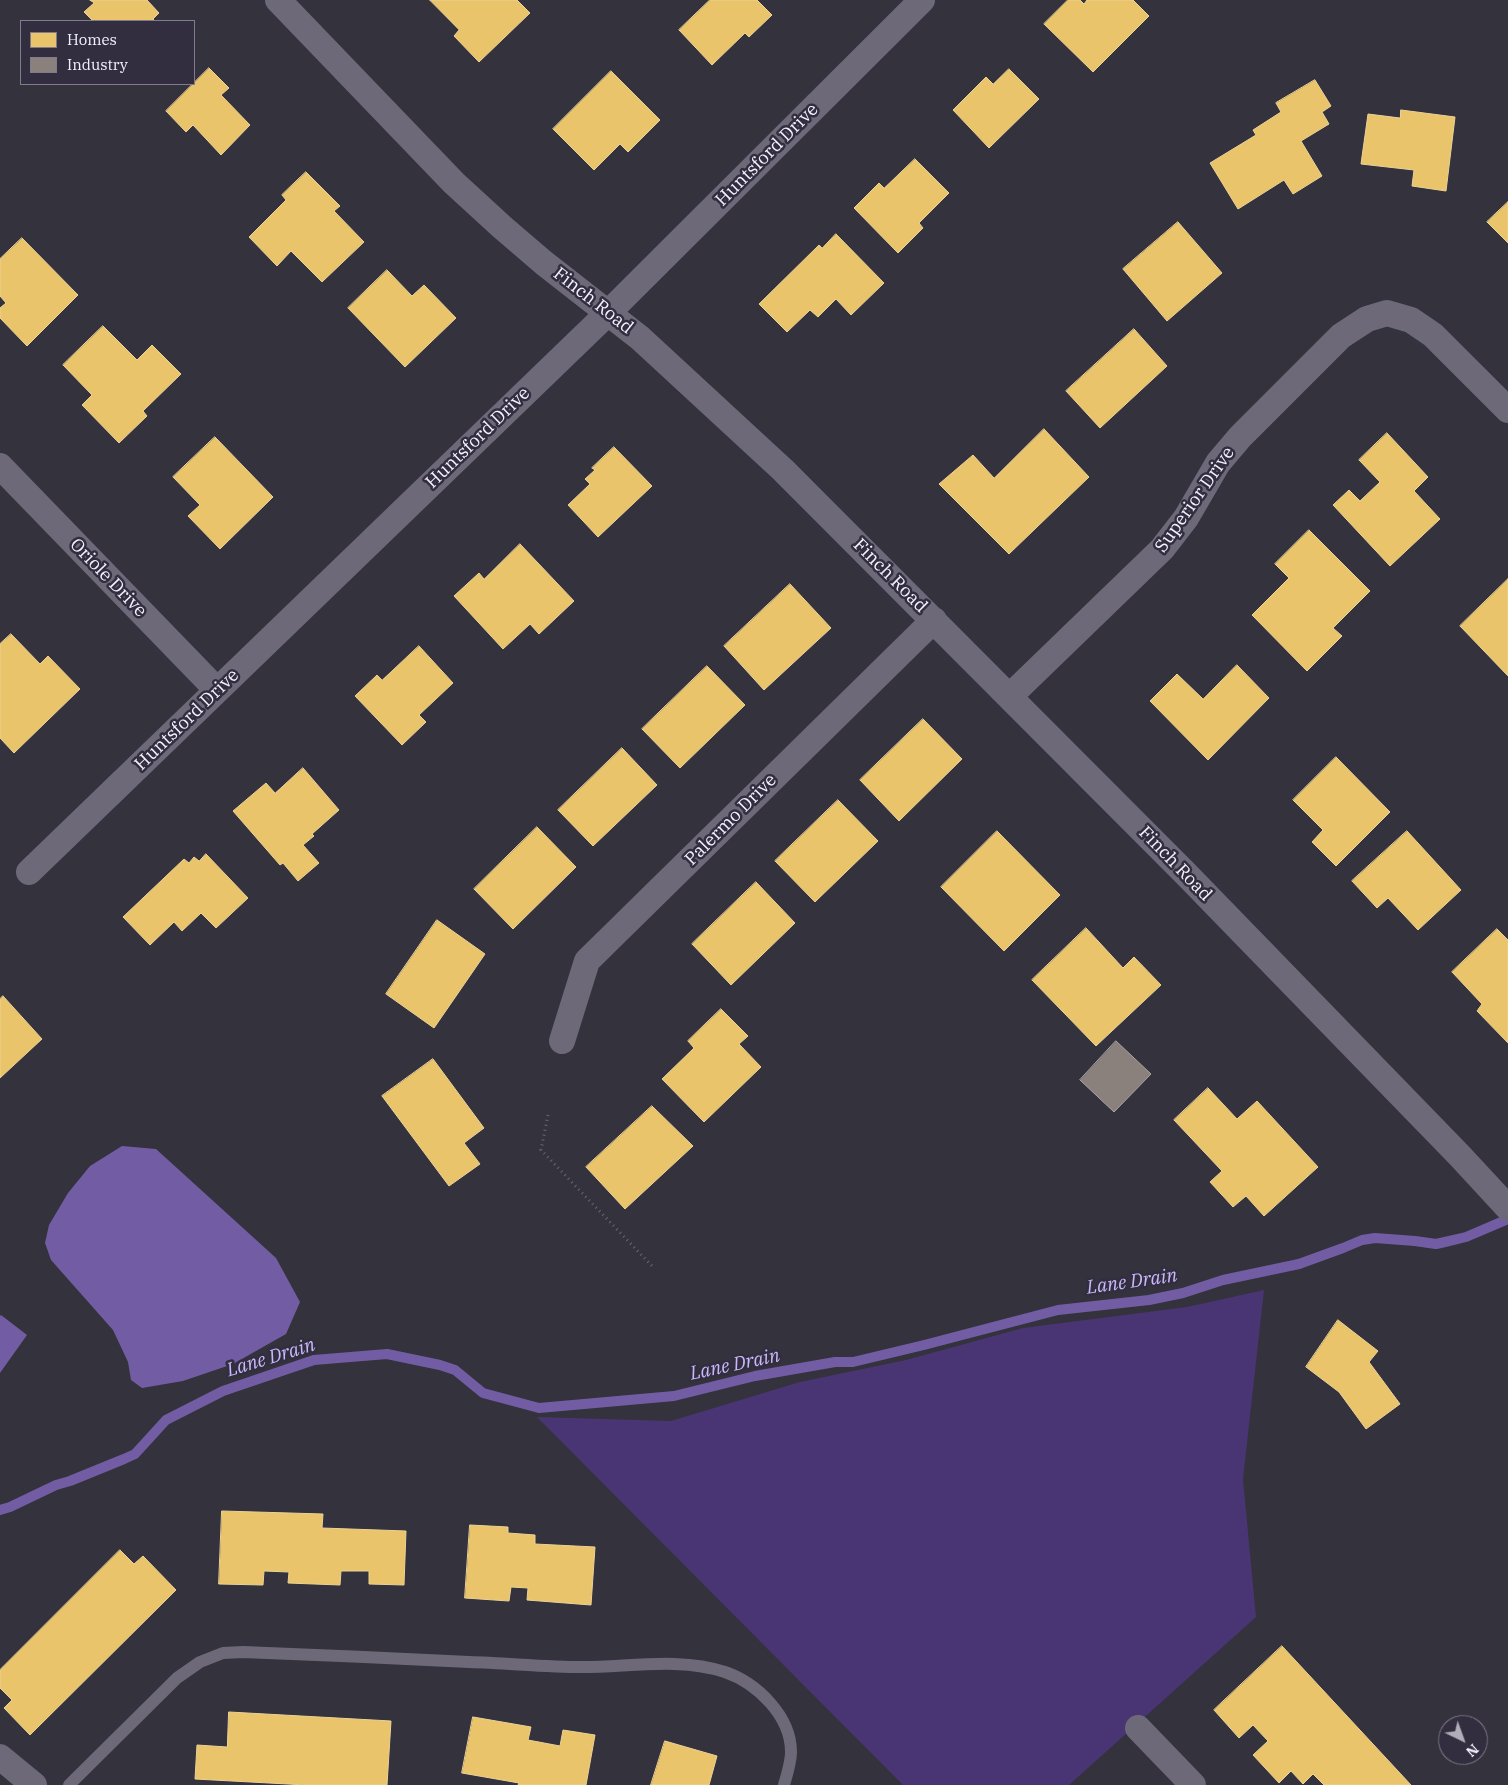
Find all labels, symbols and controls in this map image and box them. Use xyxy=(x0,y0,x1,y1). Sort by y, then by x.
legend xyxy=(20,20,195,85)
text: Homes xyxy=(67,30,117,49)
text: Industry xyxy=(67,55,128,74)
street label: Huntsford Drive xyxy=(711,99,823,211)
street label: Finch Road xyxy=(549,263,637,339)
street label: Huntsford Drive xyxy=(421,383,535,493)
street label: Superior Drive xyxy=(1151,443,1239,557)
street label: Oriole Drive xyxy=(65,534,151,622)
street label: Finch Road xyxy=(849,535,931,617)
street label: Huntsford Drive xyxy=(130,665,244,775)
street label: Palermo Drive xyxy=(681,770,781,870)
street label: Finch Road xyxy=(1134,822,1216,906)
water label: Lane Drain xyxy=(1085,1264,1179,1300)
water label: Lane Drain xyxy=(224,1334,318,1382)
water label: Lane Drain xyxy=(688,1344,782,1386)
north arrow xyxy=(1438,1715,1488,1765)
text: N xyxy=(1462,1740,1483,1761)

